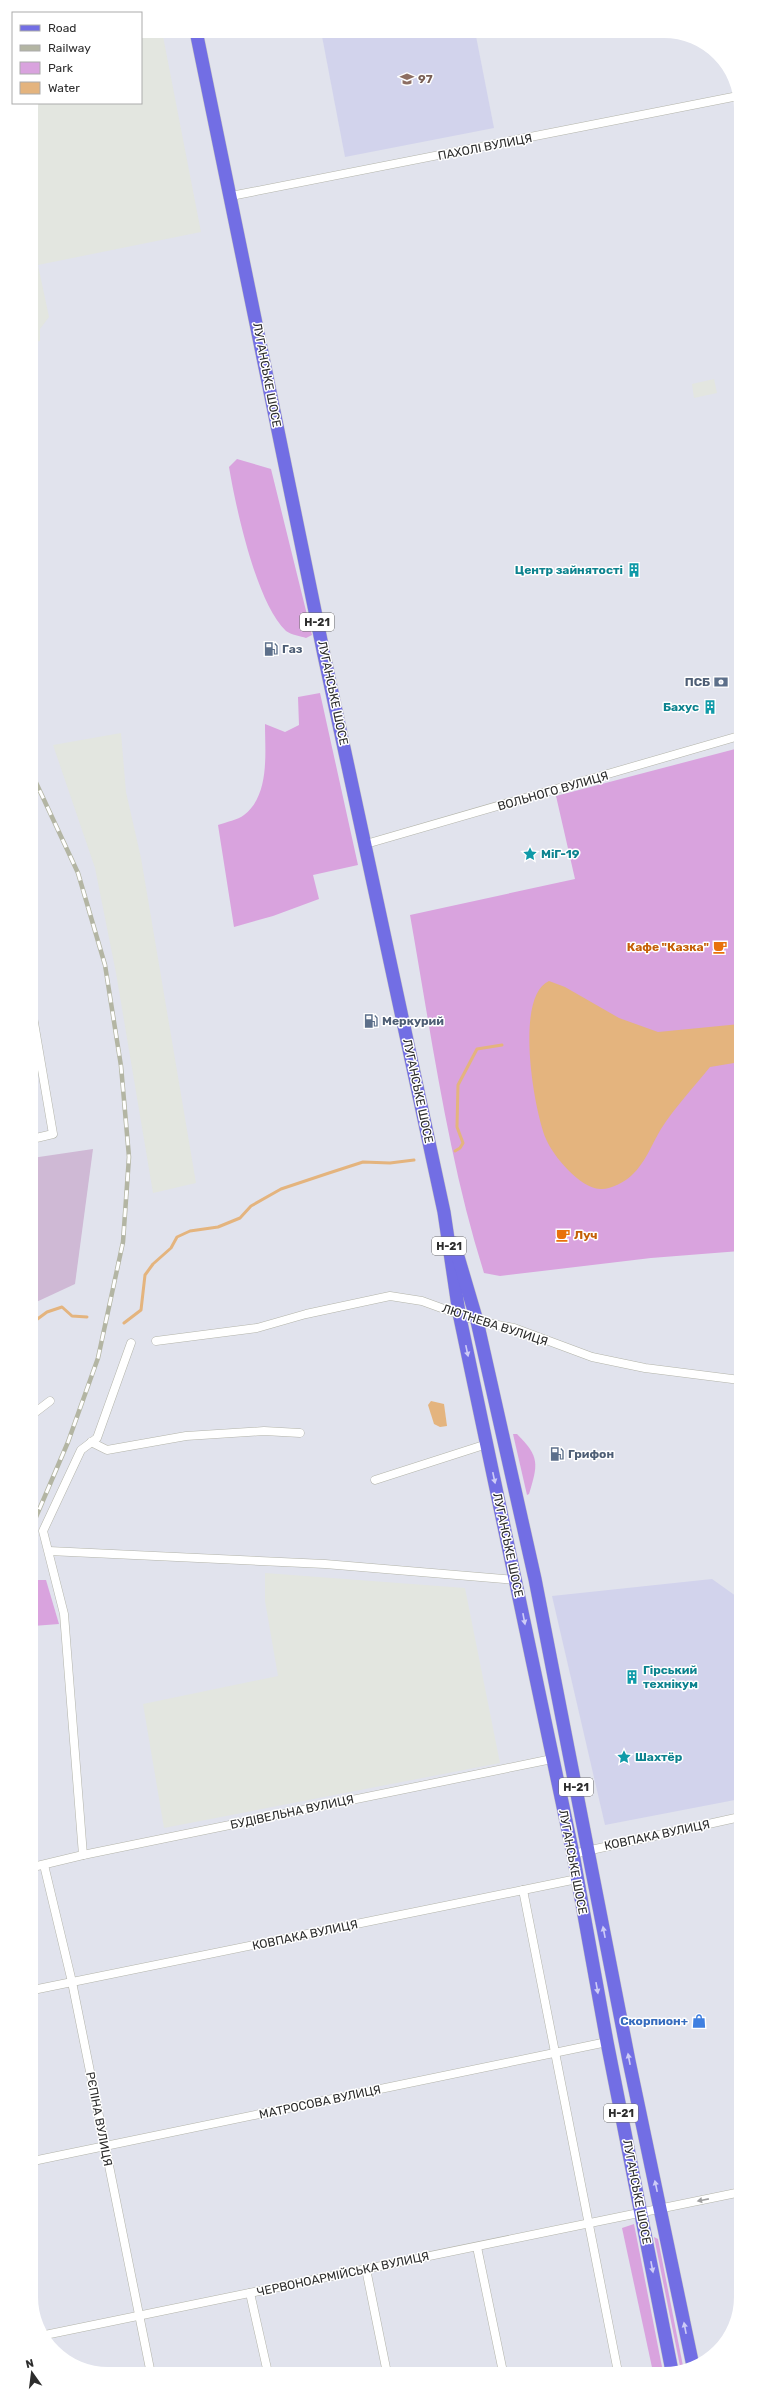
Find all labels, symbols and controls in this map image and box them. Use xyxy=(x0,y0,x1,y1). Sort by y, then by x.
legend xyxy=(12,12,142,104)
text: Road xyxy=(48,21,76,35)
text: Railway xyxy=(48,41,91,55)
text: Park xyxy=(48,61,74,75)
school or university icon: 97 xyxy=(399,71,415,87)
place label: 97 xyxy=(418,72,433,86)
text: Water xyxy=(48,81,80,95)
street label: ПАХОЛІ ВУЛИЦЯ xyxy=(437,131,533,163)
street label: ЛУГАНСЬКЕ ШОСЕ xyxy=(250,321,284,429)
building icon: Центр зайнятості xyxy=(626,562,642,578)
place label: Центр зайнятості xyxy=(515,563,623,577)
road number: Н-21 xyxy=(300,613,334,631)
street label: ЛУГАНСЬКЕ ШОСЕ xyxy=(315,639,351,747)
fuel station icon: Газ xyxy=(263,641,279,657)
place label: Газ xyxy=(282,642,303,656)
bank icon: ПСБ xyxy=(713,674,729,690)
place label: ПСБ xyxy=(685,675,710,689)
building icon: Бахус xyxy=(702,699,718,715)
place label: Бахус xyxy=(663,700,699,714)
street label: ВОЛЬНОГО ВУЛИЦЯ xyxy=(496,769,610,813)
place icon: МіГ-19 xyxy=(522,846,538,862)
place label: МіГ-19 xyxy=(541,847,580,861)
cafe icon: Кафе "Казка" xyxy=(712,939,728,955)
place label: Кафе "Казка" xyxy=(627,940,709,954)
fuel station icon: Меркурий xyxy=(363,1013,379,1029)
place label: Меркурий xyxy=(382,1014,444,1028)
street label: ЛУГАНСЬКЕ ШОСЕ xyxy=(400,1037,436,1145)
cafe icon: Луч xyxy=(555,1227,571,1243)
place label: Луч xyxy=(574,1228,598,1242)
road number: Н-21 xyxy=(432,1237,466,1255)
street label: ЛЮТНЕВА ВУЛИЦЯ xyxy=(440,1301,550,1349)
one-way arrow xyxy=(464,1345,470,1357)
fuel station icon: Грифон xyxy=(549,1446,565,1462)
place label: Грифон xyxy=(568,1447,614,1461)
one-way arrow xyxy=(492,1472,498,1484)
street label: ЛУГАНСЬКЕ ШОСЕ xyxy=(490,1491,526,1599)
one-way arrow xyxy=(521,1613,527,1625)
place label: Гірський технікум xyxy=(643,1663,698,1691)
building icon: Гірський технікум xyxy=(624,1669,640,1685)
place icon: Шахтёр xyxy=(616,1749,632,1765)
place label: Шахтёр xyxy=(635,1750,683,1764)
road number: Н-21 xyxy=(559,1778,593,1796)
street label: БУДІВЕЛЬНА ВУЛИЦЯ xyxy=(229,1792,355,1832)
street label: ЛУГАНСЬКЕ ШОСЕ xyxy=(556,1808,590,1916)
street label: КОВПАКА ВУЛИЦЯ xyxy=(603,1817,711,1853)
street label: КОВПАКА ВУЛИЦЯ xyxy=(251,1917,359,1953)
one-way arrow xyxy=(601,1926,607,1938)
one-way arrow xyxy=(594,1982,600,1995)
shop icon: Скорпион+ xyxy=(691,2013,707,2029)
place label: Скорпион+ xyxy=(620,2014,688,2028)
one-way arrow xyxy=(625,2053,631,2066)
street label: РЄПІНА ВУЛИЦЯ xyxy=(83,2071,115,2167)
street label: МАТРОСОВА ВУЛИЦЯ xyxy=(258,2082,382,2122)
road number: Н-21 xyxy=(604,2104,638,2122)
street label: ЛУГАНСЬКЕ ШОСЕ xyxy=(620,2138,654,2246)
one-way arrow xyxy=(653,2180,659,2193)
one-way arrow xyxy=(697,2197,709,2203)
street label: ЧЕРВОНОАРМІЙСЬКА ВУЛИЦЯ xyxy=(256,2249,430,2299)
one-way arrow xyxy=(649,2261,655,2273)
one-way arrow xyxy=(682,2321,688,2334)
north arrow xyxy=(12,2353,52,2393)
text: N xyxy=(24,2356,35,2371)

